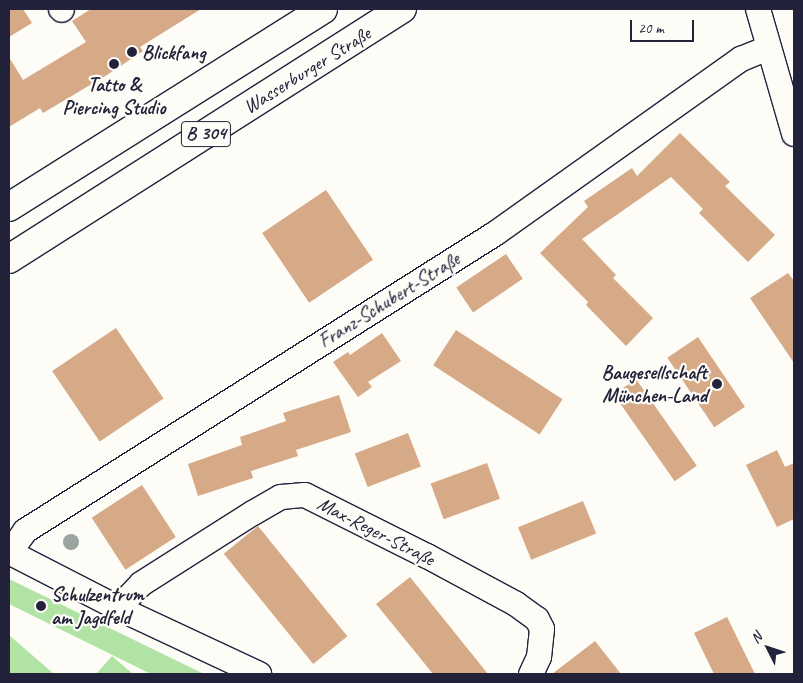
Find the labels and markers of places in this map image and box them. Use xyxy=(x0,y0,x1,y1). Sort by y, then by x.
place label: Blickfang xyxy=(142,40,205,64)
marker: Blickfang xyxy=(126,46,138,58)
marker: Tatto & Piercing Studio xyxy=(108,58,120,70)
place label: Tatto & Piercing Studio xyxy=(62,72,166,119)
place label: Baugesellschaft München-Land xyxy=(602,360,707,407)
marker: Baugesellschaft München-Land xyxy=(711,378,723,390)
place label: Schulzentrum am Jagdfeld xyxy=(51,582,144,629)
marker: Schulzentrum am Jagdfeld xyxy=(35,600,47,612)

